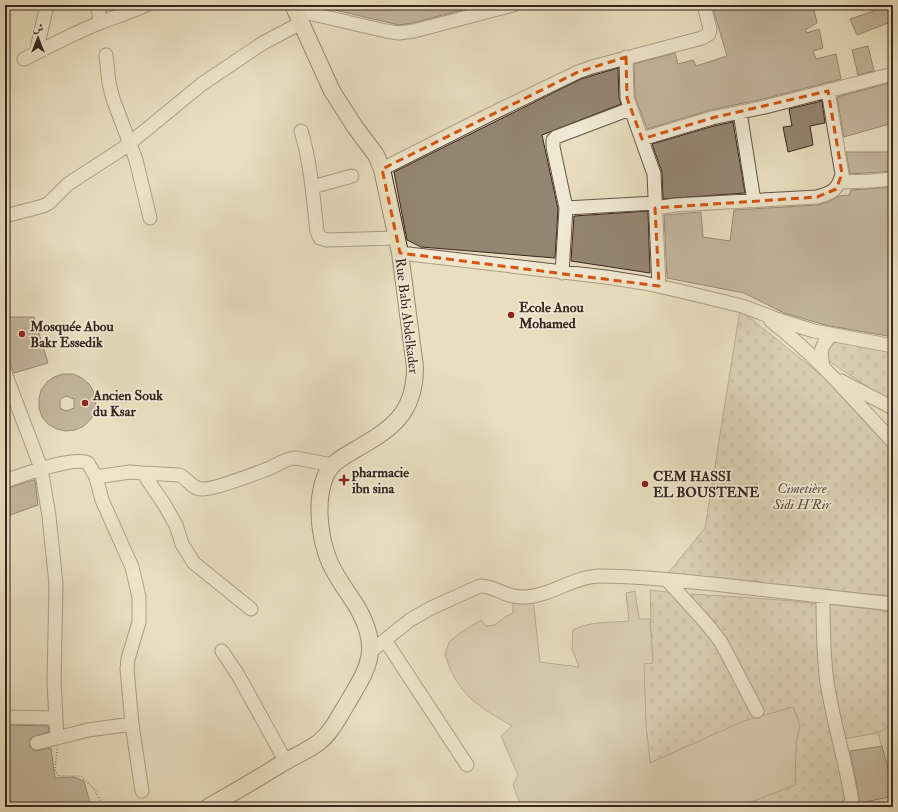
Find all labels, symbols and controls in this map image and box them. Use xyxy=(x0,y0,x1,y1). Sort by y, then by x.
north arrow xyxy=(18,18,58,58)
text: ش xyxy=(33,22,44,35)
street label: Rue Babi Abdelkader xyxy=(391,257,423,376)
place label: Ecole Anou Mohamed xyxy=(518,299,584,332)
marker: Ecole Anou Mohamed xyxy=(506,310,516,320)
place label: Mosquée Abou Bakr Essedik xyxy=(29,318,115,351)
marker: Mosquée Abou Bakr Essedik xyxy=(17,329,27,339)
place label: Ancien Souk du Ksar xyxy=(92,387,163,420)
marker: Ancien Souk du Ksar xyxy=(80,398,90,408)
place label: pharmacie ibn sina xyxy=(351,464,409,497)
place label: CEM HASSI EL BOUSTENE xyxy=(653,468,759,501)
marker: pharmacie ibn sina xyxy=(339,475,349,485)
marker: CEM HASSI EL BOUSTENE xyxy=(640,479,650,489)
park label: Cimetière Sidi H'Rir xyxy=(772,480,831,513)

